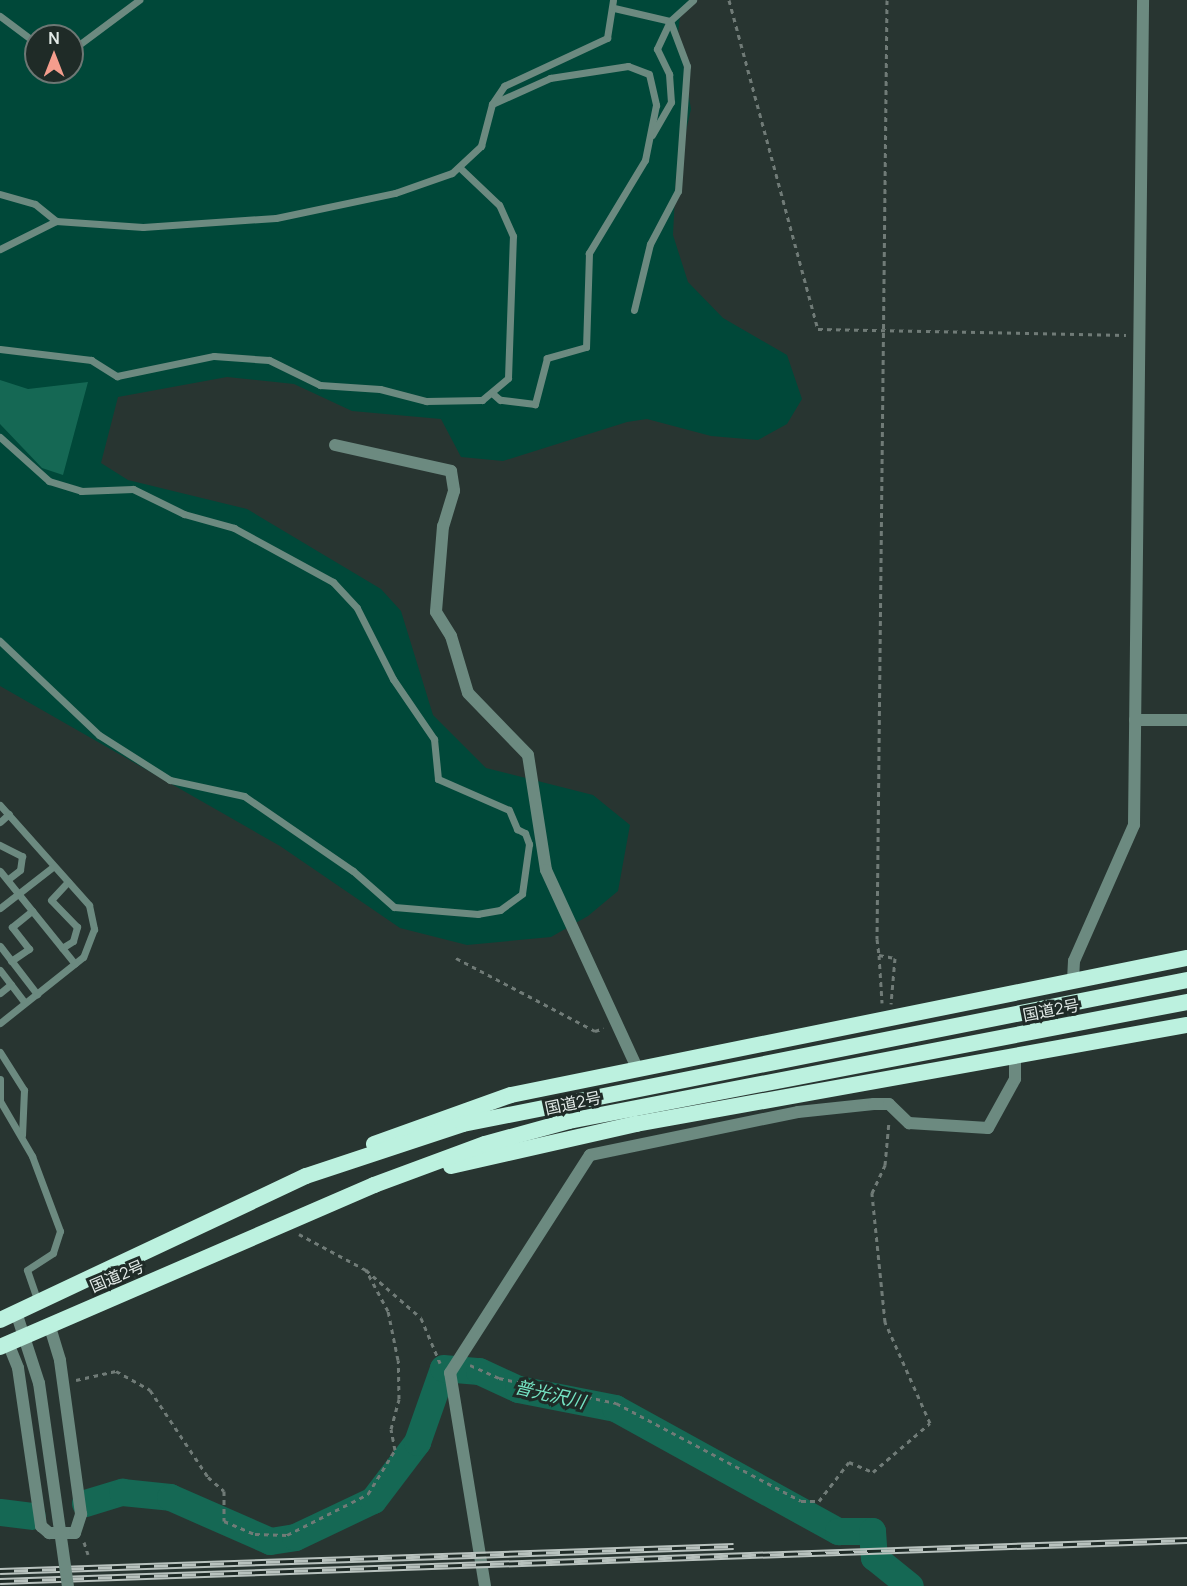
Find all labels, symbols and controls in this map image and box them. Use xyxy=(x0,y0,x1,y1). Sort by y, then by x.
north arrow xyxy=(24,24,84,84)
text: N xyxy=(48,27,60,49)
street label: 国道2号 xyxy=(1021,995,1081,1025)
street label: 国道2号 xyxy=(543,1088,603,1118)
street label: 国道2号 xyxy=(87,1256,147,1296)
water label: 普光沢川 xyxy=(512,1375,588,1413)

